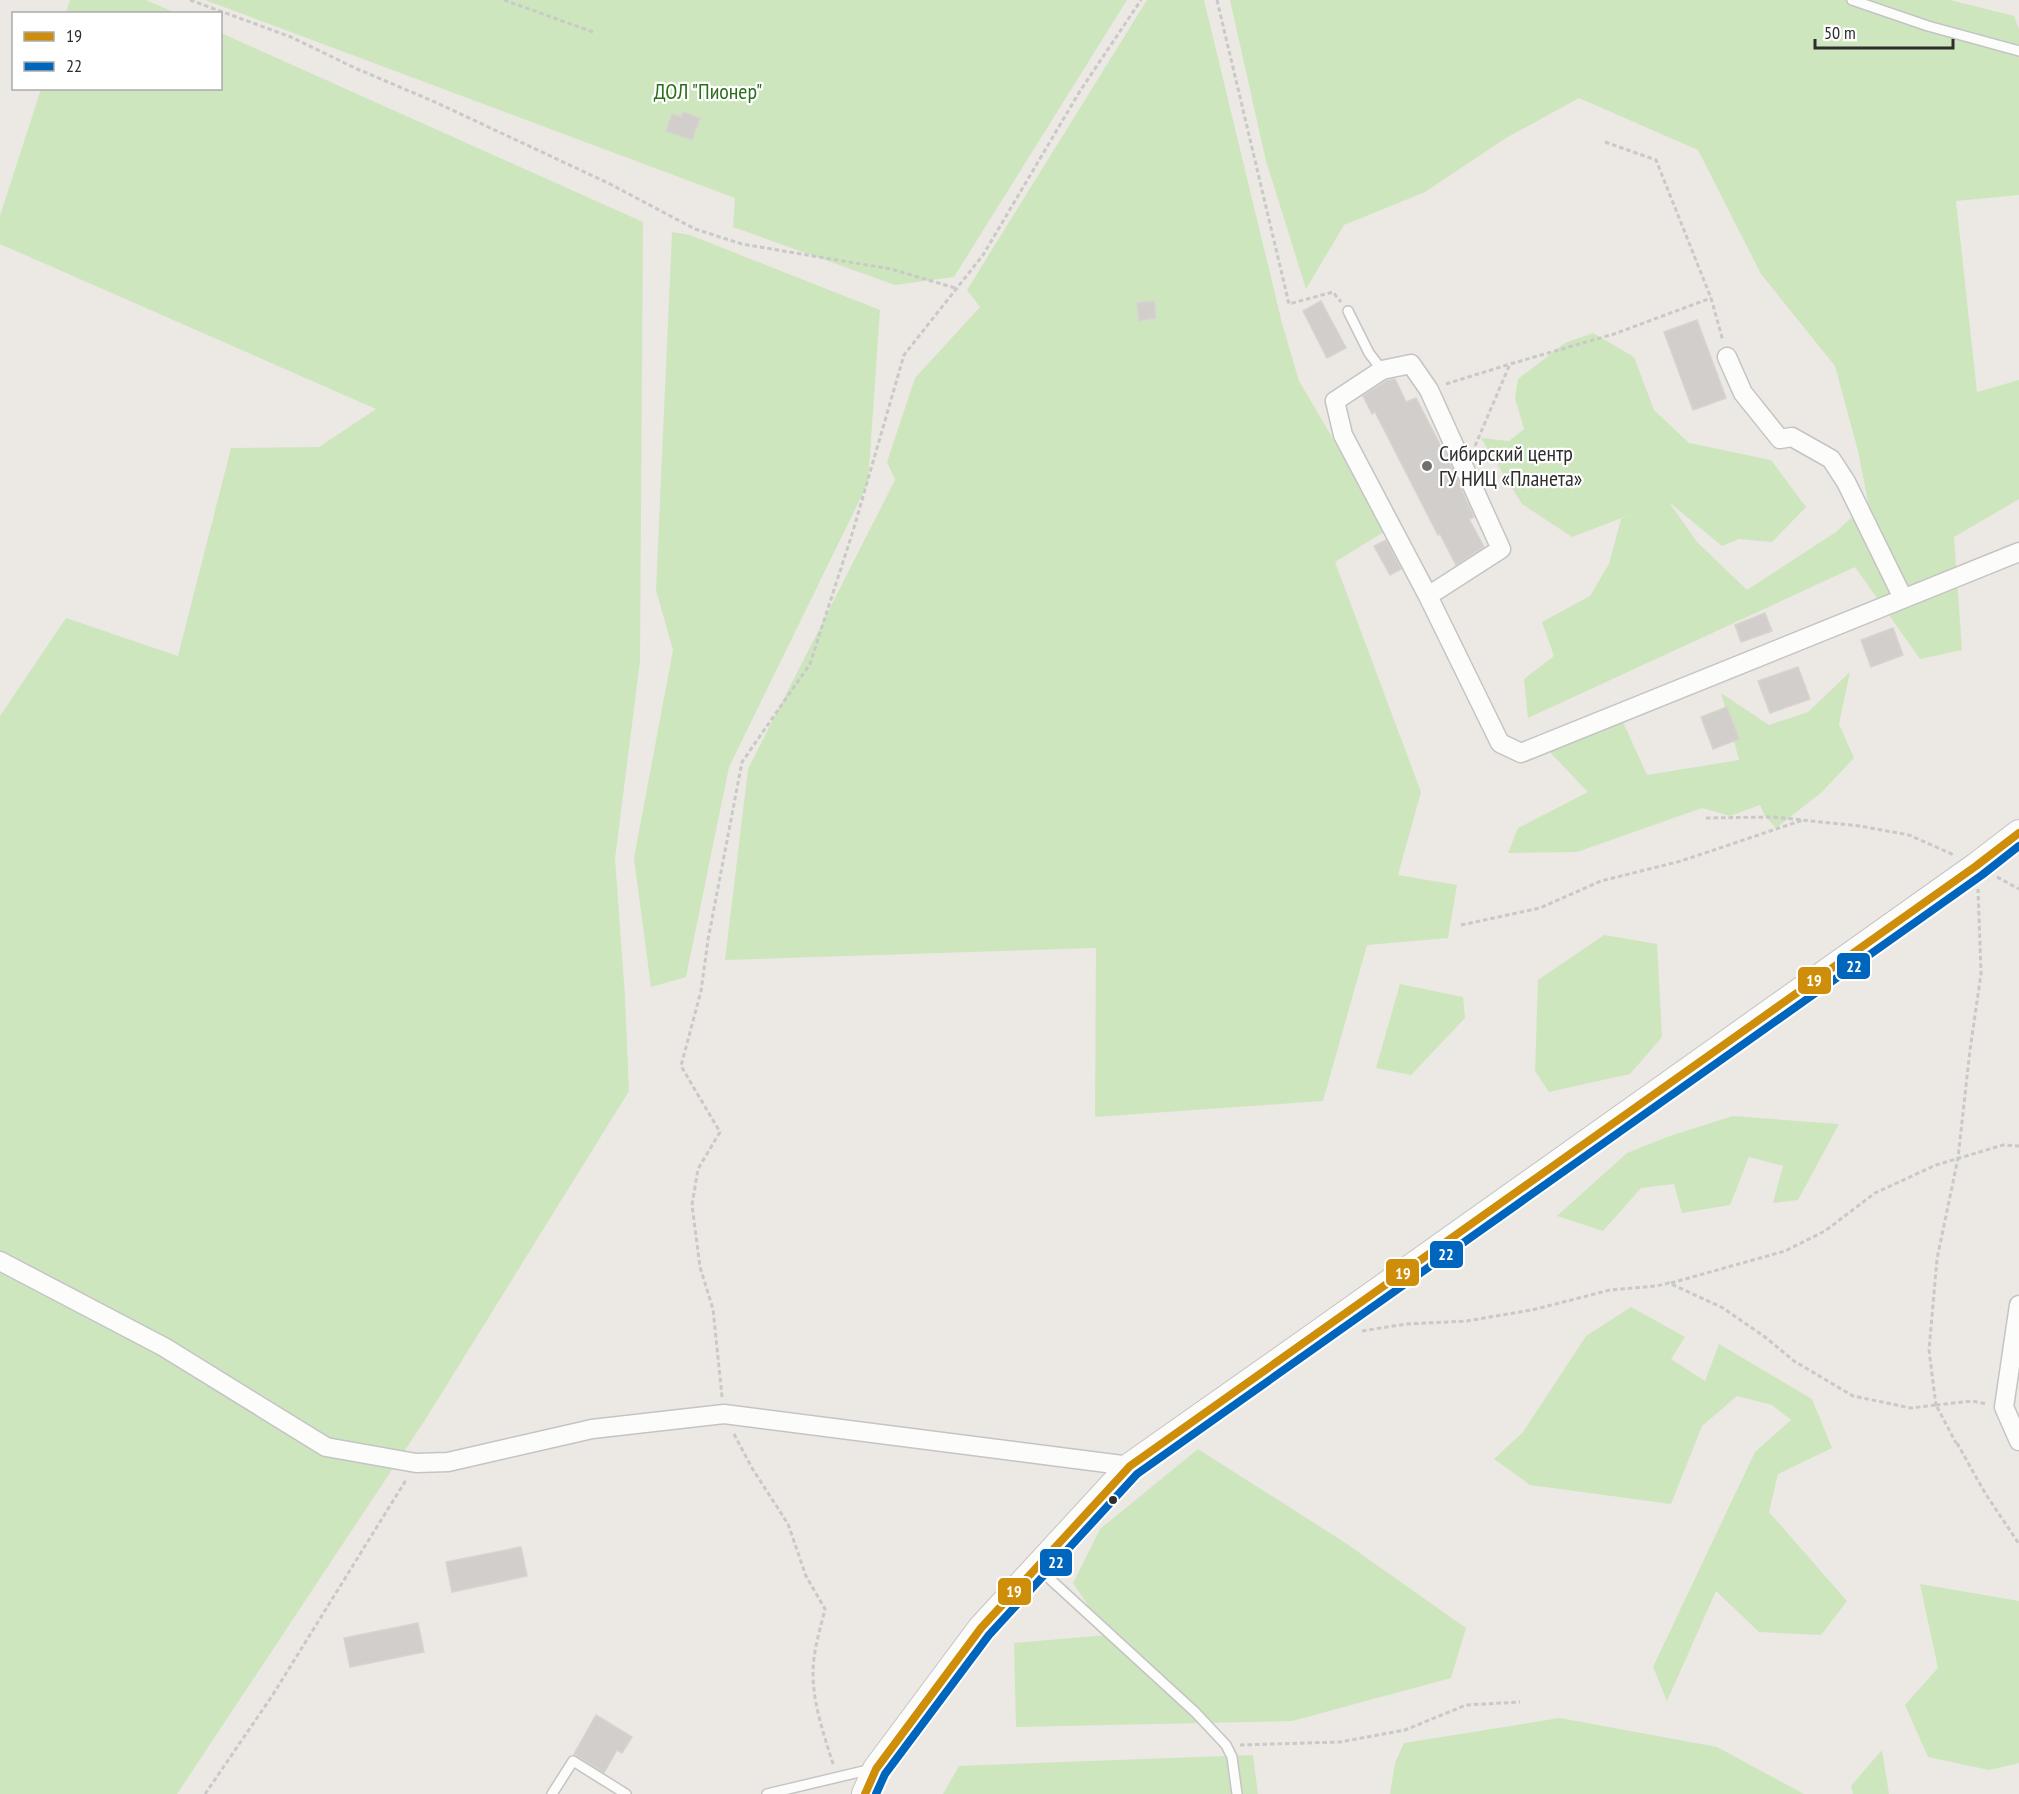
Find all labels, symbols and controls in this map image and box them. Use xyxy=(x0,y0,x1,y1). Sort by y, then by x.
legend xyxy=(12,12,222,90)
scale bar xyxy=(1815,12,1953,50)
text: 50 m xyxy=(1824,21,1856,44)
text: 19 xyxy=(66,24,82,47)
text: 22 xyxy=(66,54,82,77)
park label: ДОЛ "Пионер" xyxy=(654,77,762,105)
place label: Сибирский центр ГУ НИЦ «Планета» xyxy=(1439,439,1582,492)
marker: Сибирский центр ГУ НИЦ «Планета» xyxy=(1420,459,1434,473)
line badge: 22 xyxy=(1836,952,1871,980)
text: 22 xyxy=(1846,956,1862,976)
line badge: 19 xyxy=(1797,966,1832,995)
text: 19 xyxy=(1806,970,1822,990)
line badge: 22 xyxy=(1429,1240,1464,1269)
text: 22 xyxy=(1438,1244,1454,1264)
line badge: 19 xyxy=(1385,1258,1420,1287)
text: 19 xyxy=(1395,1263,1411,1283)
unlabelled marker xyxy=(1107,1494,1119,1506)
line badge: 22 xyxy=(1039,1548,1073,1577)
text: 22 xyxy=(1048,1552,1064,1572)
line badge: 19 xyxy=(997,1577,1032,1606)
text: 19 xyxy=(1006,1581,1022,1601)

